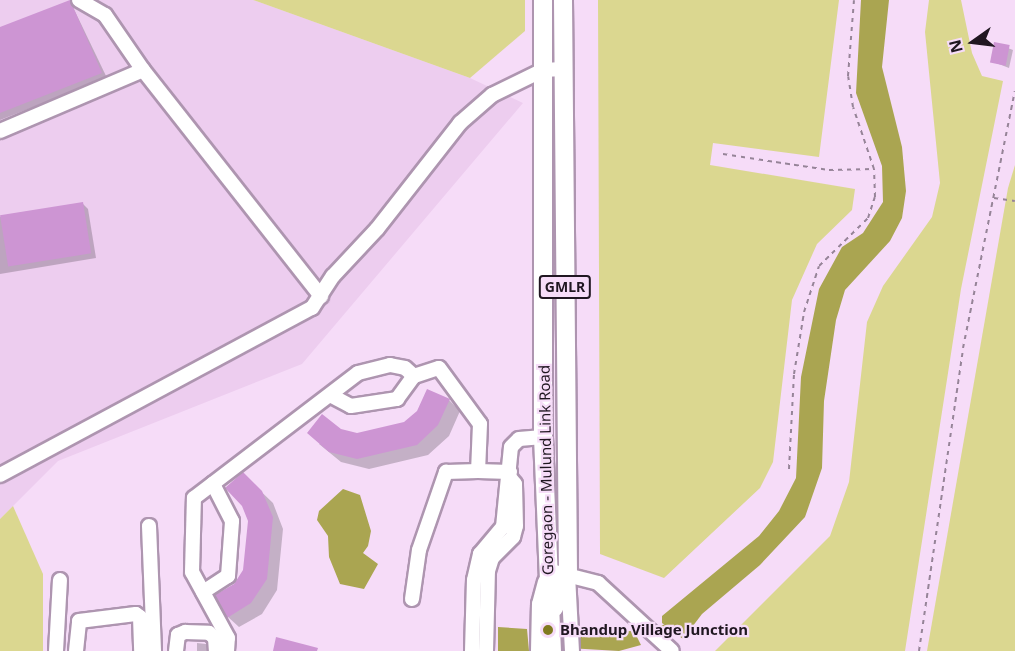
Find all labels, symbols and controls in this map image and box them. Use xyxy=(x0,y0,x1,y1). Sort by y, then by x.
north arrow xyxy=(943,12,1003,72)
text: N xyxy=(943,37,968,55)
road number: GMLR xyxy=(538,276,592,298)
street label: Goregaon - Mulund Link Road xyxy=(535,365,557,575)
place label: Bhandup Village Junction xyxy=(560,621,748,639)
marker: Bhandup Village Junction xyxy=(541,623,555,637)

